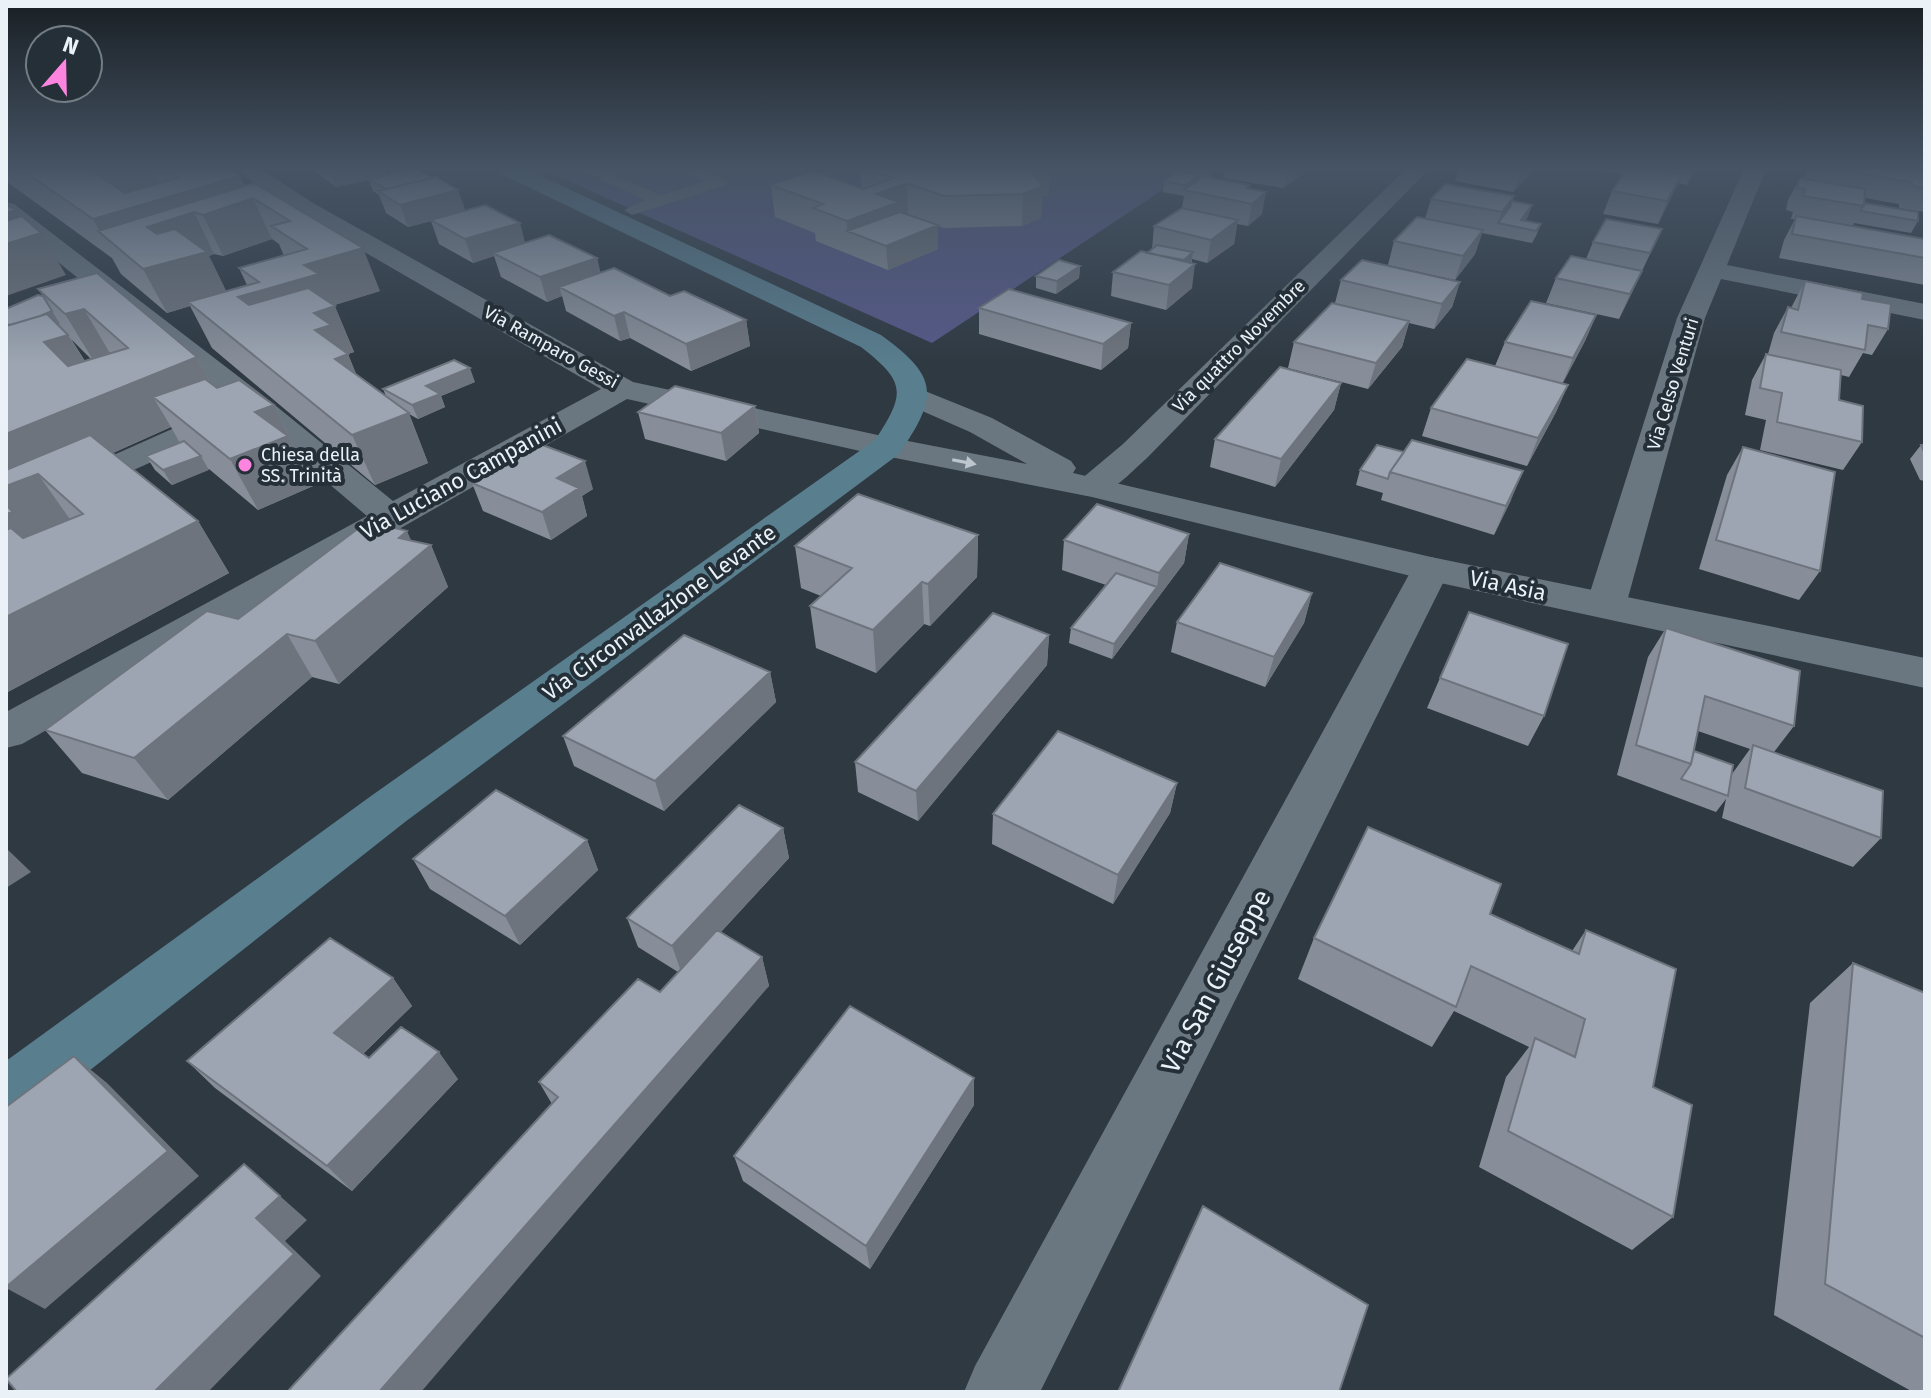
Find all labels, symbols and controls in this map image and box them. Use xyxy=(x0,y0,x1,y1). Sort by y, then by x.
north arrow xyxy=(24,24,104,104)
text: N xyxy=(59,30,82,61)
street label: Via quattro Novembre xyxy=(1168,275,1310,417)
street label: Via Ramparo Gessi xyxy=(480,301,622,393)
street label: Via Celso Venturi xyxy=(1642,315,1704,453)
street label: Via Luciano Campanini xyxy=(356,412,567,545)
place label: Chiesa della SS. Trinità xyxy=(261,444,360,487)
marker: Chiesa della SS. Trinità xyxy=(236,456,254,474)
one-way arrow xyxy=(952,456,977,468)
street label: Via Circonvallazione Levante xyxy=(537,519,781,706)
street label: Via Asia xyxy=(1467,564,1549,607)
street label: Via San Giuseppe xyxy=(1155,884,1278,1078)

